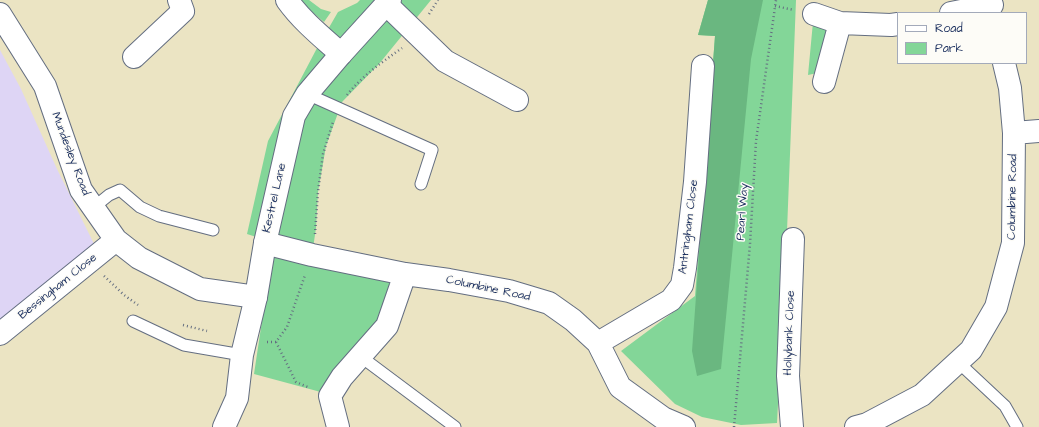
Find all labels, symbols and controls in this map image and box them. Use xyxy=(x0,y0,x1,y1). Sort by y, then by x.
legend xyxy=(897,12,1027,64)
text: Road xyxy=(935,20,963,37)
text: Park xyxy=(935,40,963,57)
street label: Mundesley Road xyxy=(48,110,92,198)
street label: Columbine Road xyxy=(1005,154,1021,240)
street label: Kestrel Lane xyxy=(260,162,290,234)
street label: Antringham Close xyxy=(676,179,702,275)
street label: Pearl Way xyxy=(734,183,752,241)
street label: Bessingham Close xyxy=(16,251,100,323)
street label: Columbine Road xyxy=(444,273,532,305)
street label: Hollybank Close xyxy=(781,290,799,376)

